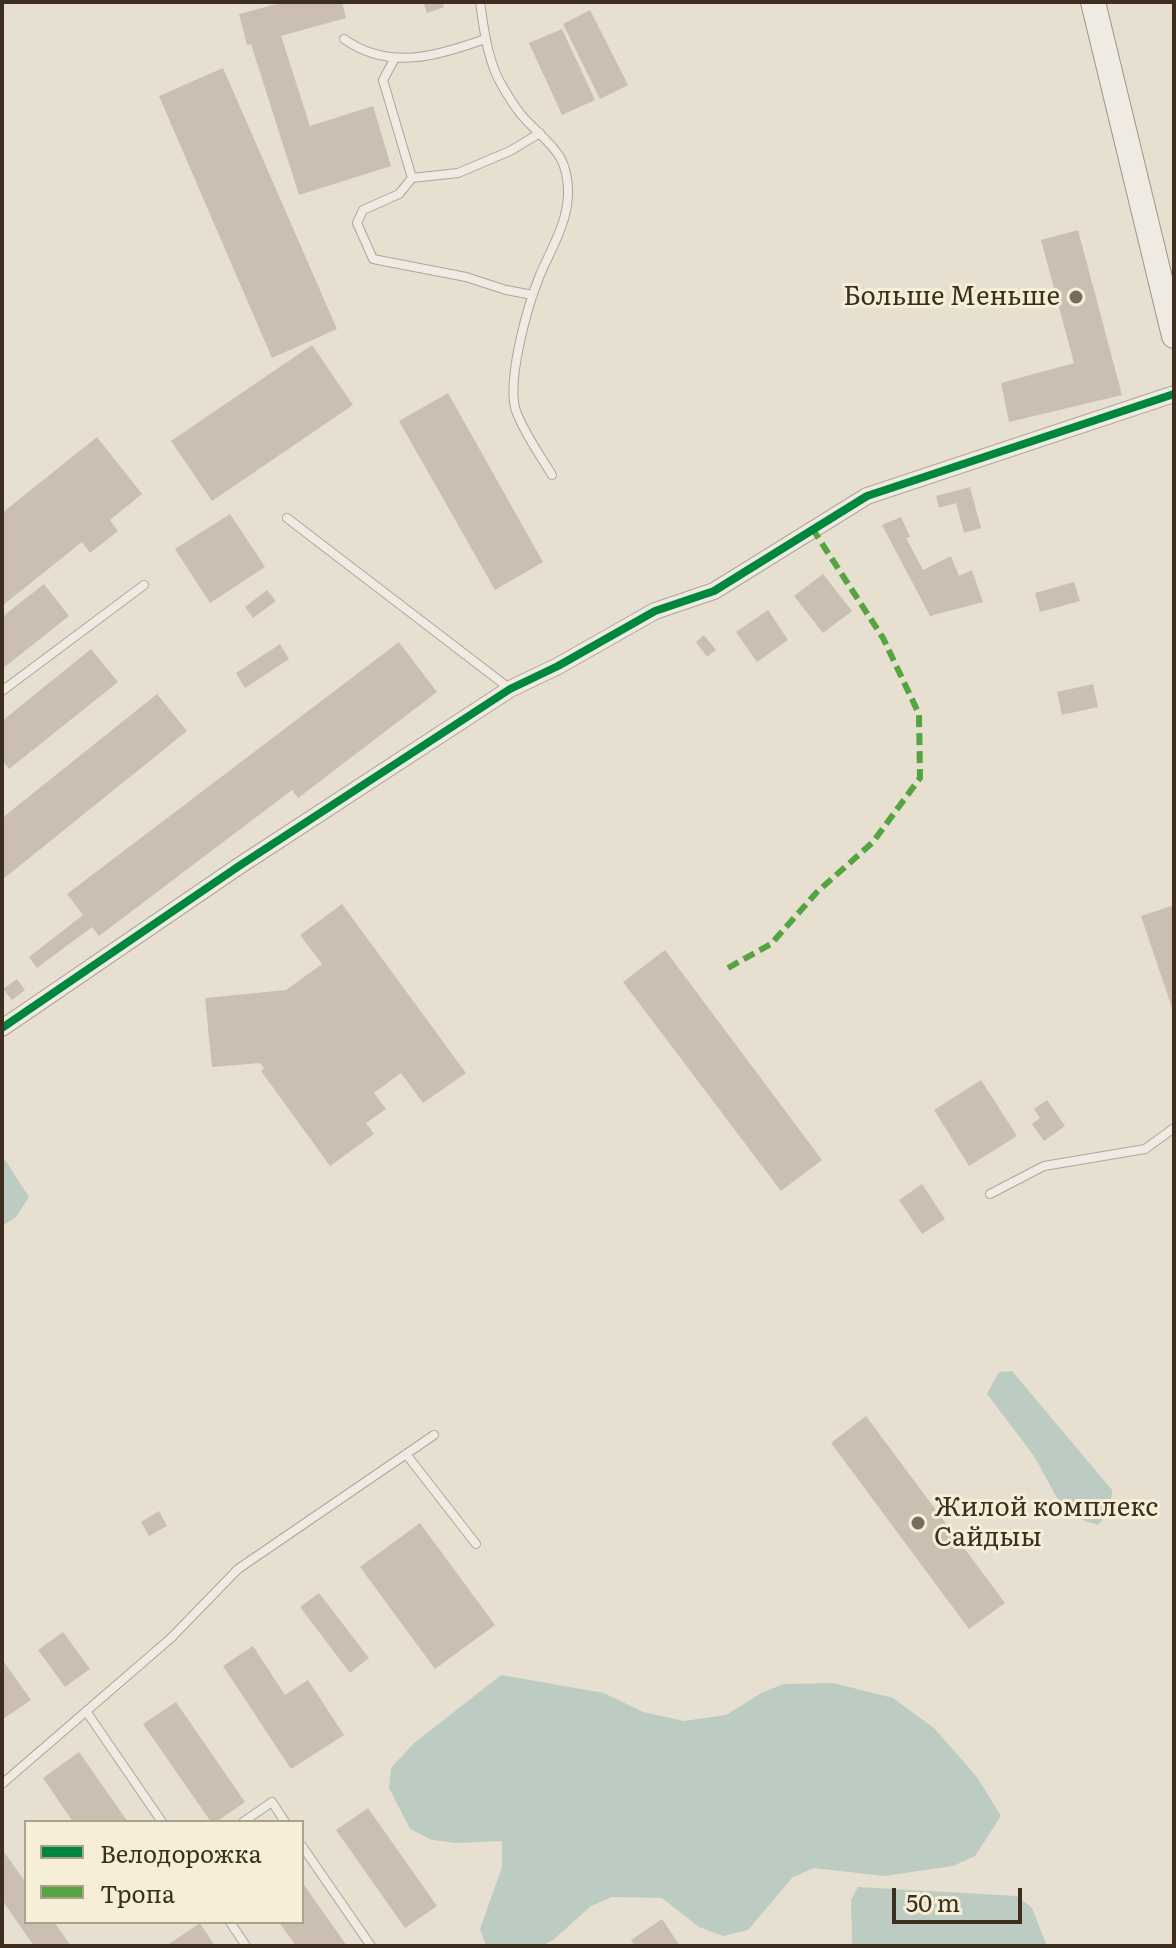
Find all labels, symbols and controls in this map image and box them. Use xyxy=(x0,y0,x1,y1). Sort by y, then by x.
place label: Больше Меньше xyxy=(843,281,1060,313)
marker: Больше Меньше xyxy=(1067,288,1085,306)
place label: Жилой комплекс Сайдыы xyxy=(934,1492,1158,1554)
marker: Жилой комплекс Сайдыы xyxy=(909,1514,927,1532)
legend xyxy=(24,1820,304,1924)
text: Велодорожка xyxy=(100,1835,262,1870)
scale bar xyxy=(896,1872,1026,1922)
text: Тропа xyxy=(100,1875,175,1910)
text: 50 m xyxy=(906,1884,960,1919)

